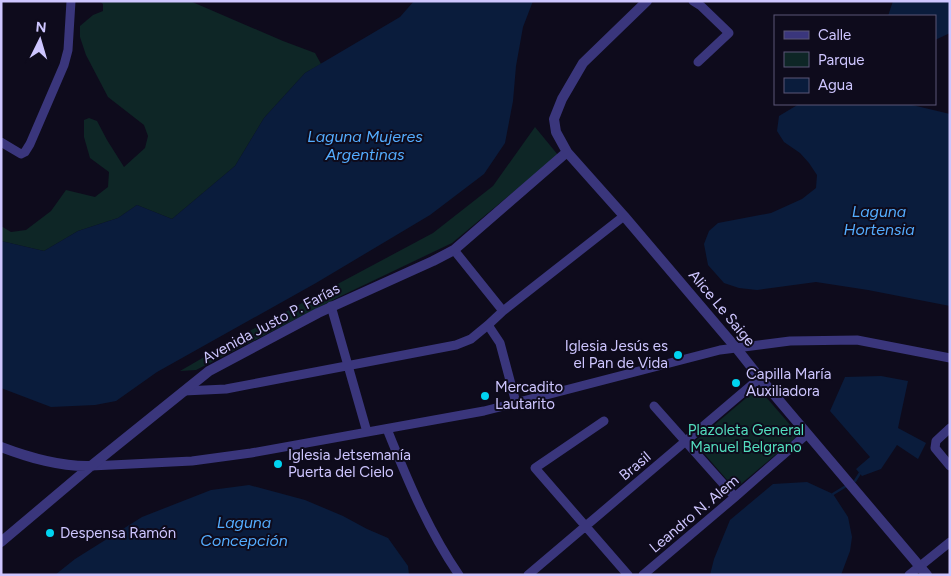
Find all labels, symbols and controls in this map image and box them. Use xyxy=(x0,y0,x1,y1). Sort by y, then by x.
north arrow xyxy=(15,15,65,65)
legend xyxy=(774,15,936,105)
text: N xyxy=(35,19,47,36)
text: Calle xyxy=(818,26,851,44)
text: Parque xyxy=(818,51,865,69)
text: Agua xyxy=(818,76,853,94)
water label: Laguna Mujeres Argentinas xyxy=(307,127,423,164)
water label: Laguna Hortensia xyxy=(843,202,915,239)
street label: Alice Le Saige xyxy=(685,266,759,350)
street label: Avenida Justo P. Farías xyxy=(199,279,343,367)
place label: Iglesia Jesús es el Pan de Vida xyxy=(565,337,668,372)
marker: Iglesia Jesús es el Pan de Vida xyxy=(672,349,684,361)
place label: Capilla María Auxiliadora xyxy=(746,365,831,400)
marker: Capilla María Auxiliadora xyxy=(730,377,742,389)
place label: Mercadito Lautarito xyxy=(495,378,564,413)
marker: Mercadito Lautarito xyxy=(479,390,491,402)
park label: Plazoleta General Manuel Belgrano xyxy=(688,421,804,456)
place label: Iglesia Jetsemanía Puerta del Cielo xyxy=(288,446,411,481)
street label: Brasil xyxy=(616,448,654,484)
marker: Iglesia Jetsemanía Puerta del Cielo xyxy=(272,458,284,470)
street label: Leandro N. Alem xyxy=(646,471,742,557)
water label: Laguna Concepción xyxy=(200,513,288,550)
place label: Despensa Ramón xyxy=(60,524,176,542)
marker: Despensa Ramón xyxy=(44,527,56,539)

